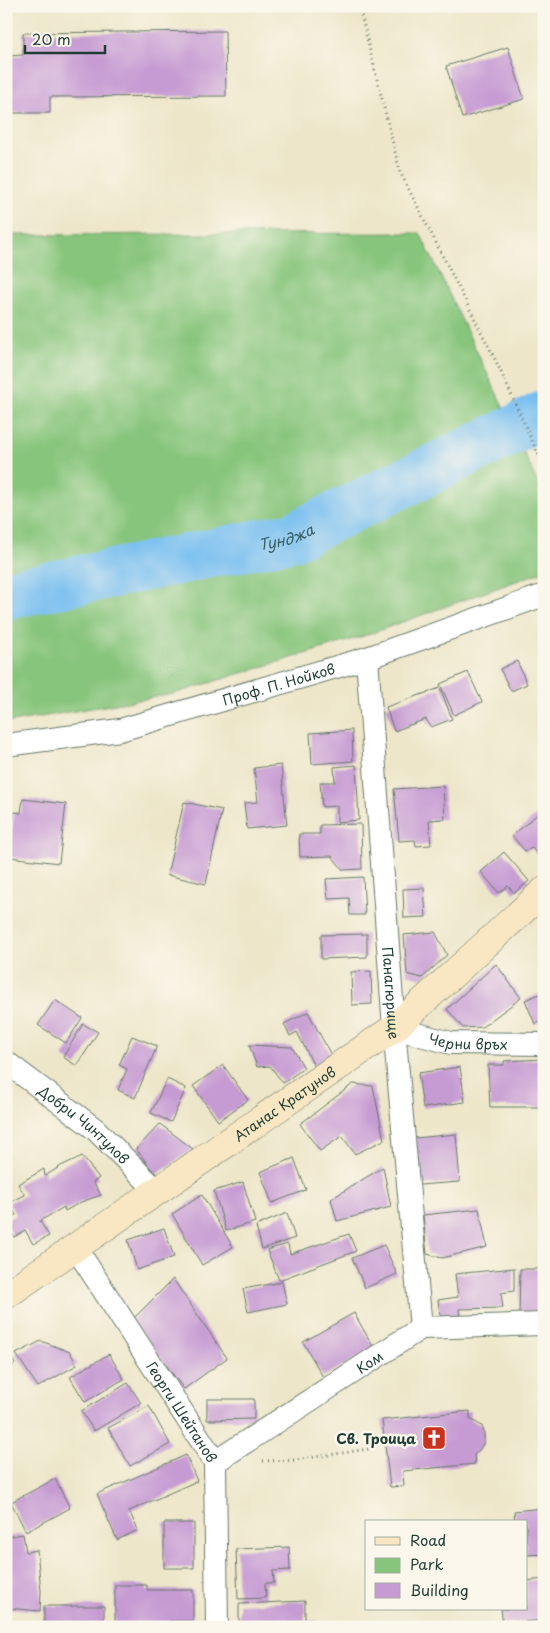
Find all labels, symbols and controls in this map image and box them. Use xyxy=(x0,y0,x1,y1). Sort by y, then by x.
scale bar xyxy=(25,22,105,54)
text: 20 m xyxy=(32,27,71,50)
water label: Тунджа xyxy=(256,517,318,555)
street label: Проф. П. Нойков xyxy=(220,657,337,710)
street label: Панагюрище xyxy=(378,946,405,1040)
street label: Черни връх xyxy=(427,1027,508,1054)
street label: Атанас Кратунов xyxy=(229,1061,340,1146)
street label: Добри Чинтулов xyxy=(33,1079,134,1168)
street label: Ком xyxy=(352,1345,387,1378)
street label: Георги Шейтанов xyxy=(142,1357,223,1466)
church icon: Св. Троица xyxy=(421,1425,447,1451)
place label: Св. Троица xyxy=(336,1428,416,1449)
legend xyxy=(365,1520,528,1610)
text: Road xyxy=(410,1528,446,1551)
text: Park xyxy=(410,1552,444,1575)
text: Building xyxy=(410,1578,469,1601)

